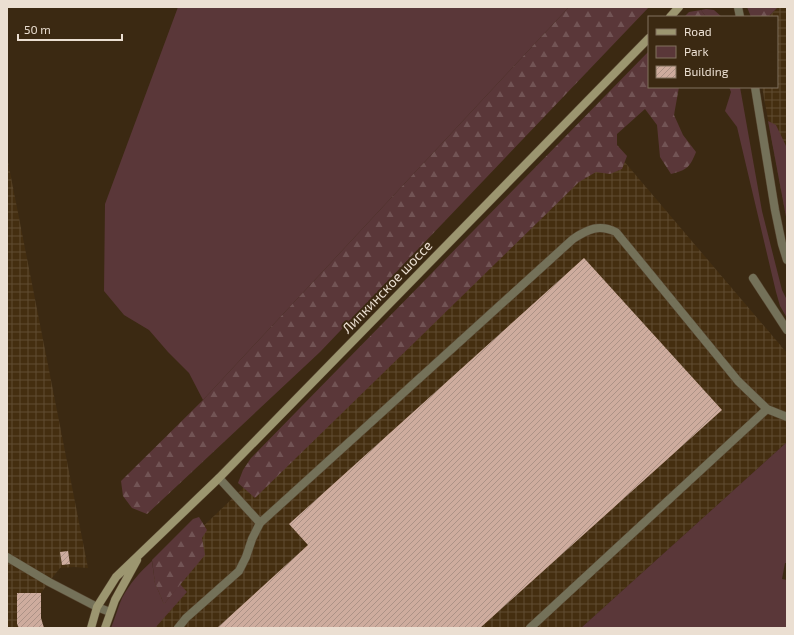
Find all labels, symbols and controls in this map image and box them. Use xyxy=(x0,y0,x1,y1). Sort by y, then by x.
scale bar xyxy=(18,16,122,42)
legend xyxy=(648,16,778,88)
text: 50 m xyxy=(24,22,51,36)
text: Road xyxy=(684,24,712,38)
text: Park xyxy=(684,44,709,58)
text: Building xyxy=(684,64,729,78)
street label: Липкинское шоссе xyxy=(338,237,435,337)

